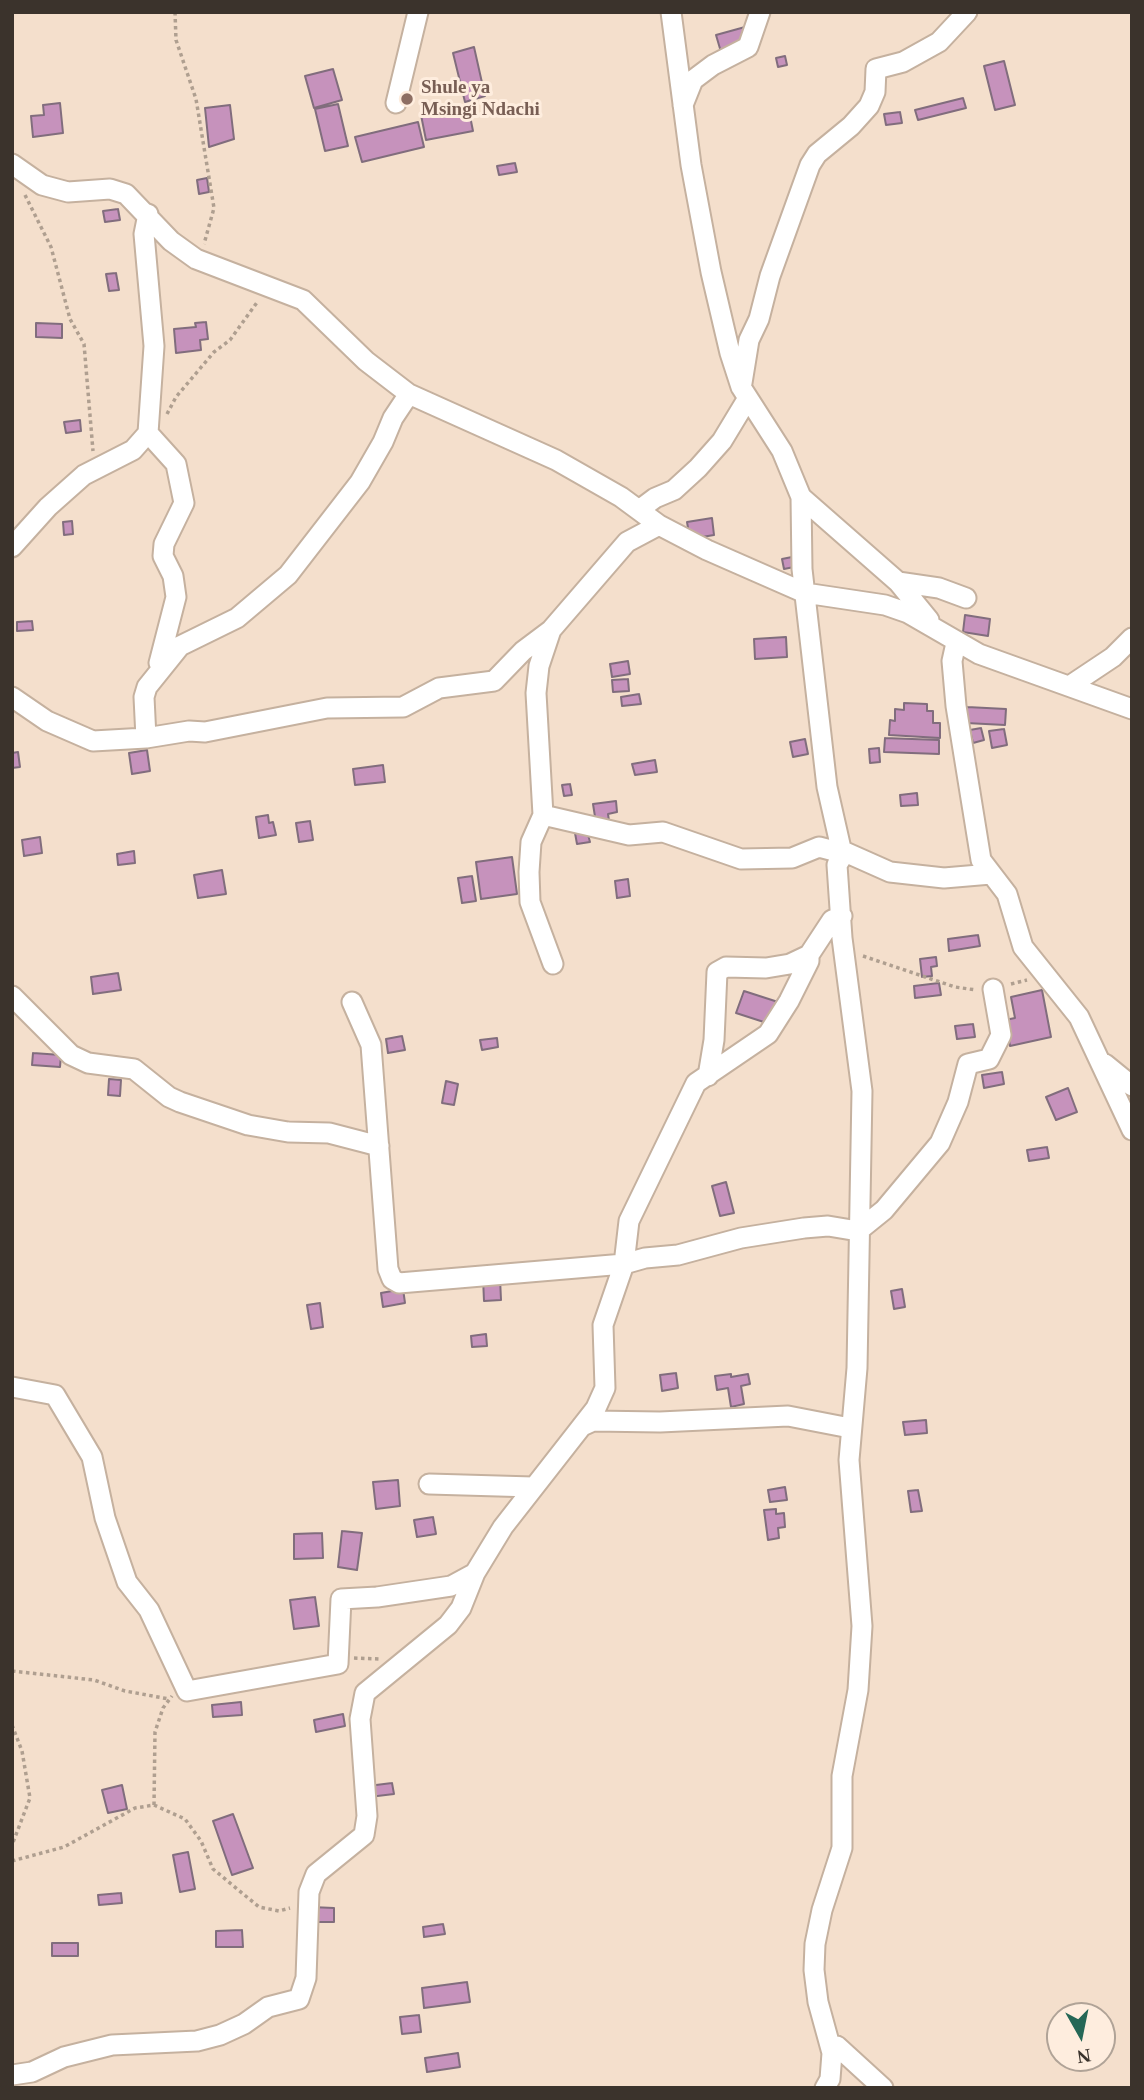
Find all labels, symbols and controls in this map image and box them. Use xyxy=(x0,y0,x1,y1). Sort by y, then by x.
place label: Shule ya Msingi Ndachi xyxy=(421,77,540,121)
marker: Shule ya Msingi Ndachi xyxy=(399,91,415,107)
north arrow xyxy=(1046,2002,1116,2072)
text: N xyxy=(1076,2045,1092,2068)

